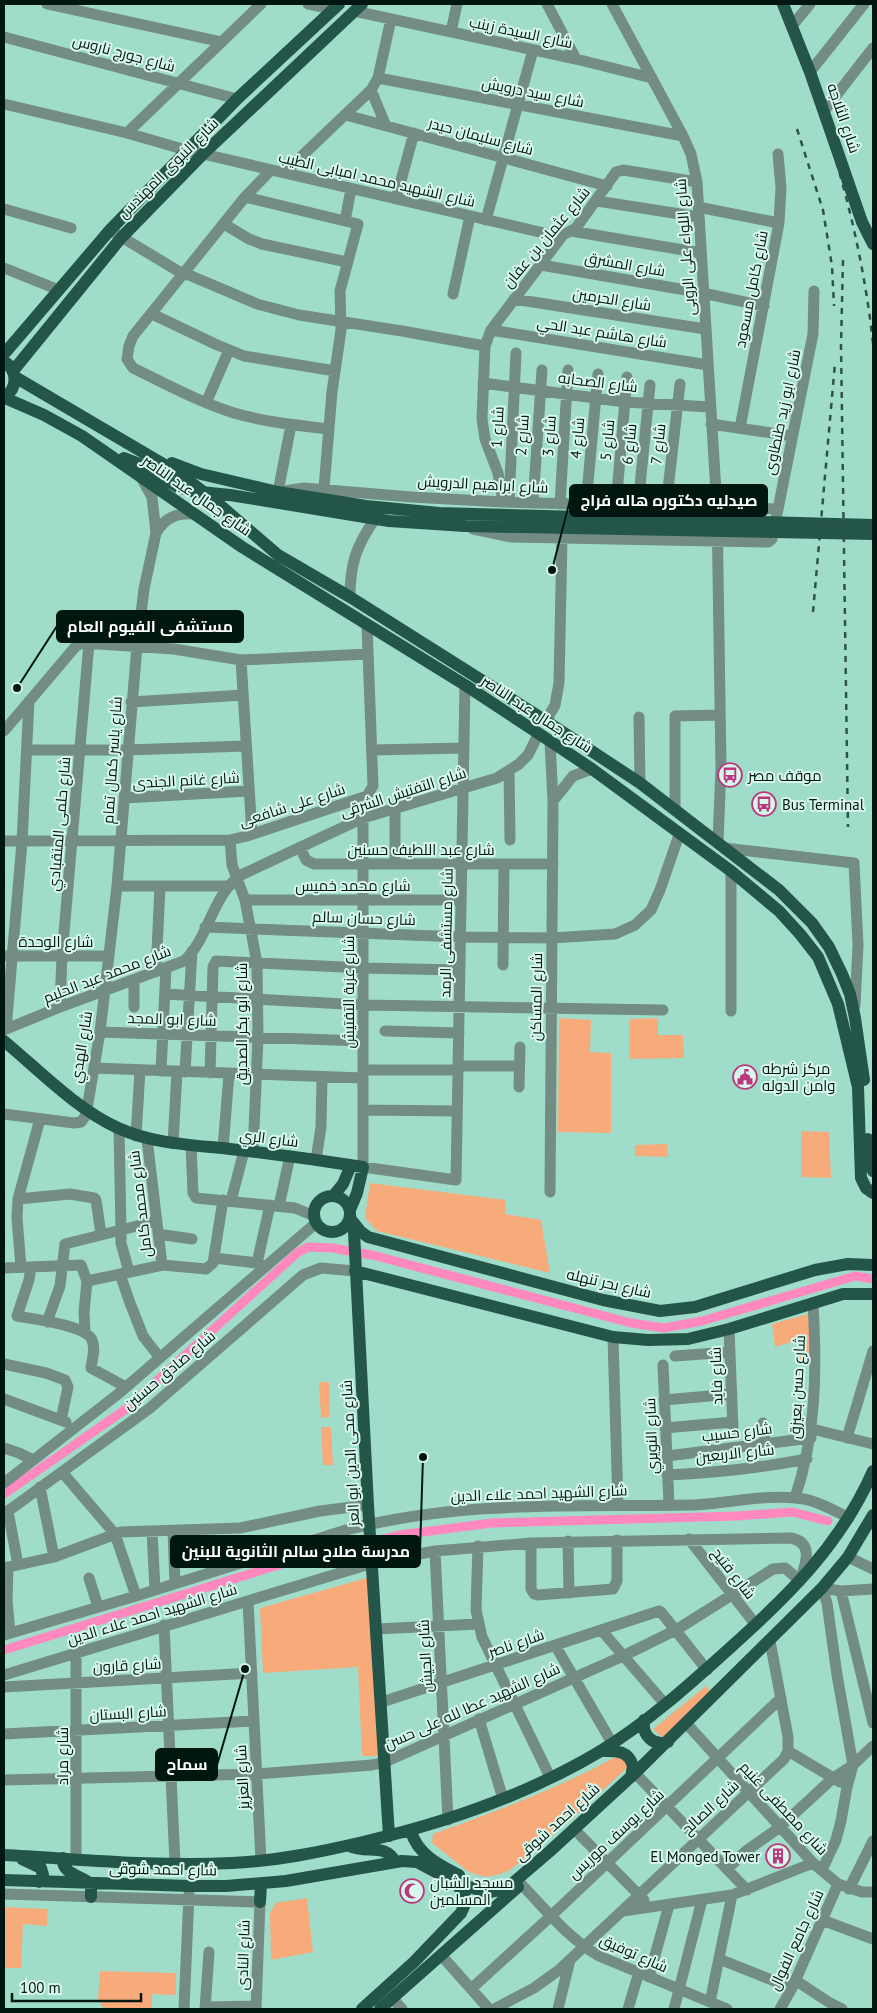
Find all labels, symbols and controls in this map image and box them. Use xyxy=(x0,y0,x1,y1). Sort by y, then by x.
street label: شارع السيدة زينب xyxy=(467,12,574,54)
street label: شارع جورج ناروس xyxy=(70,30,177,78)
street label: شارع سيد درويش xyxy=(480,73,586,113)
street label: شارع الثلاجه xyxy=(821,81,865,156)
street label: شارع سليمان حيدر xyxy=(425,113,535,161)
street label: شارع النبوى المهندس xyxy=(114,114,224,224)
street label: شارع الشهيد محمد امبابى الطيب xyxy=(276,147,477,213)
street label: شارع اللواء على الروبى xyxy=(671,178,701,316)
street label: شارع عثمان بن عفان xyxy=(498,183,595,293)
street label: شارع كامل مسعود xyxy=(730,229,774,350)
street label: شارع المشرق xyxy=(583,248,667,282)
street label: شارع الحرمين xyxy=(571,283,653,317)
street label: شارع هاشم عبد الحي xyxy=(535,312,668,355)
street label: شارع ابو زيد طنطاوى xyxy=(759,348,807,477)
street label: شارع الصحابه xyxy=(557,368,639,398)
street label: شارع 1 xyxy=(486,406,510,448)
street label: شارع 2 xyxy=(511,414,535,456)
street label: شارع 3 xyxy=(538,415,562,457)
street label: شارع 4 xyxy=(566,417,590,460)
street label: شارع 5 xyxy=(596,419,620,462)
street label: شارع 6 xyxy=(617,422,643,466)
street label: شارع 7 xyxy=(646,422,672,466)
street label: شارع جمال عبد الناصر xyxy=(137,450,255,541)
street label: شارع ابراهيم الدرويش xyxy=(417,471,549,499)
callout: صيدليه دكتوره هاله فراج xyxy=(570,485,767,516)
text: صيدليه دكتوره هاله فراج xyxy=(581,490,757,511)
callout: مستشفى الفيوم العام xyxy=(57,611,243,642)
text: مستشفى الفيوم العام xyxy=(67,616,233,638)
street label: شارع جمال عبد الناصر xyxy=(476,670,596,759)
street label: شارع ياسر كمال تمام xyxy=(98,695,128,825)
street label: شارع حلمى المنقبادي xyxy=(44,756,77,892)
bus stop icon: موقف مصر xyxy=(717,762,743,788)
street label: شارع التفتيش الشرقى xyxy=(338,763,469,823)
place label: موقف مصر xyxy=(747,766,822,785)
street label: شارع غانم الجندى xyxy=(132,768,240,794)
street label: شارع على شافعى xyxy=(237,779,348,833)
bus stop icon: Bus Terminal xyxy=(751,791,777,817)
place label: Bus Terminal xyxy=(782,795,865,814)
street label: شارع عبد اللطيف حسنين xyxy=(347,840,495,861)
street label: شارع مستشفى الرمد xyxy=(435,868,459,998)
street label: شارع محمد خميس xyxy=(295,876,411,897)
street label: شارع حسان سالم xyxy=(312,907,416,931)
street label: شارع الوحدة xyxy=(18,932,94,953)
street label: شارع عزبة التفتيش xyxy=(339,936,360,1048)
street label: شارع محمد عبد الحليم xyxy=(40,941,174,1009)
street label: شارع المساكن xyxy=(526,953,548,1041)
street label: شارع ابو بكر الصديق xyxy=(232,963,253,1085)
street label: شارع ابو المجد xyxy=(127,1008,217,1032)
street label: شارع الهدي xyxy=(66,1010,99,1085)
place label: مركز شرطه وامن الدوله xyxy=(762,1059,836,1096)
public building icon: مركز شرطه وامن الدوله xyxy=(732,1064,758,1090)
street label: شارع الري xyxy=(238,1125,300,1154)
street label: شارع محمد كامل xyxy=(124,1149,158,1259)
street label: شارع بحر تنهله xyxy=(564,1264,653,1304)
street label: شارع صادق حسنين xyxy=(119,1326,220,1416)
street label: شارع حسن بعيزق xyxy=(785,1335,811,1439)
street label: شارع فايد xyxy=(705,1346,729,1406)
street label: شارع محى الدين ابو العز xyxy=(337,1379,365,1528)
street label: شارع النويري xyxy=(640,1397,665,1474)
street label: شارع حسيب xyxy=(701,1418,774,1448)
street label: شارع الاربعين xyxy=(695,1439,776,1469)
street label: شارع الشهيد احمد علاء الدين xyxy=(450,1480,628,1508)
callout: مدرسة صلاح سالم الثانوية للبنين xyxy=(171,1536,420,1567)
text: مدرسة صلاح سالم الثانوية للبنين xyxy=(182,1541,410,1563)
street label: شارع فتيح xyxy=(706,1543,760,1604)
street label: شارع الشهيد احمد علاء الدين xyxy=(65,1579,240,1651)
street label: شارع الجيش xyxy=(414,1619,438,1693)
street label: شارع ناصر xyxy=(485,1625,547,1664)
street label: شارع قارون xyxy=(92,1654,162,1678)
street label: شارع الشهيد عطا لله على حسن xyxy=(381,1659,564,1755)
street label: شارع البستان xyxy=(89,1701,167,1727)
street label: شارع مراد xyxy=(53,1727,74,1785)
street label: شارع العزيز xyxy=(231,1744,255,1811)
callout: سماح xyxy=(156,1749,217,1780)
text: سماح xyxy=(167,1754,207,1775)
street label: شارع مصطفى غنيم xyxy=(734,1757,832,1860)
street label: شارع الصالح xyxy=(677,1776,744,1840)
street label: شارع احمد شوقى xyxy=(511,1779,605,1867)
street label: شارع يوسف موريس xyxy=(564,1785,669,1885)
building icon: El Monged Tower xyxy=(765,1843,791,1869)
place label: El Monged Tower xyxy=(650,1847,760,1866)
street label: شارع احمد شوقى xyxy=(109,1859,217,1881)
place label: مسجد الشبان المسلمين xyxy=(430,1873,514,1910)
mosque icon: مسجد الشبان المسلمين xyxy=(399,1878,425,1904)
street label: شارع جامع الفوال xyxy=(764,1886,830,1994)
street label: شارع النادى xyxy=(232,1919,256,1991)
street label: شارع توفيق xyxy=(596,1930,671,1978)
scale bar xyxy=(12,1970,141,2002)
text: 100 m xyxy=(20,1978,61,1997)

